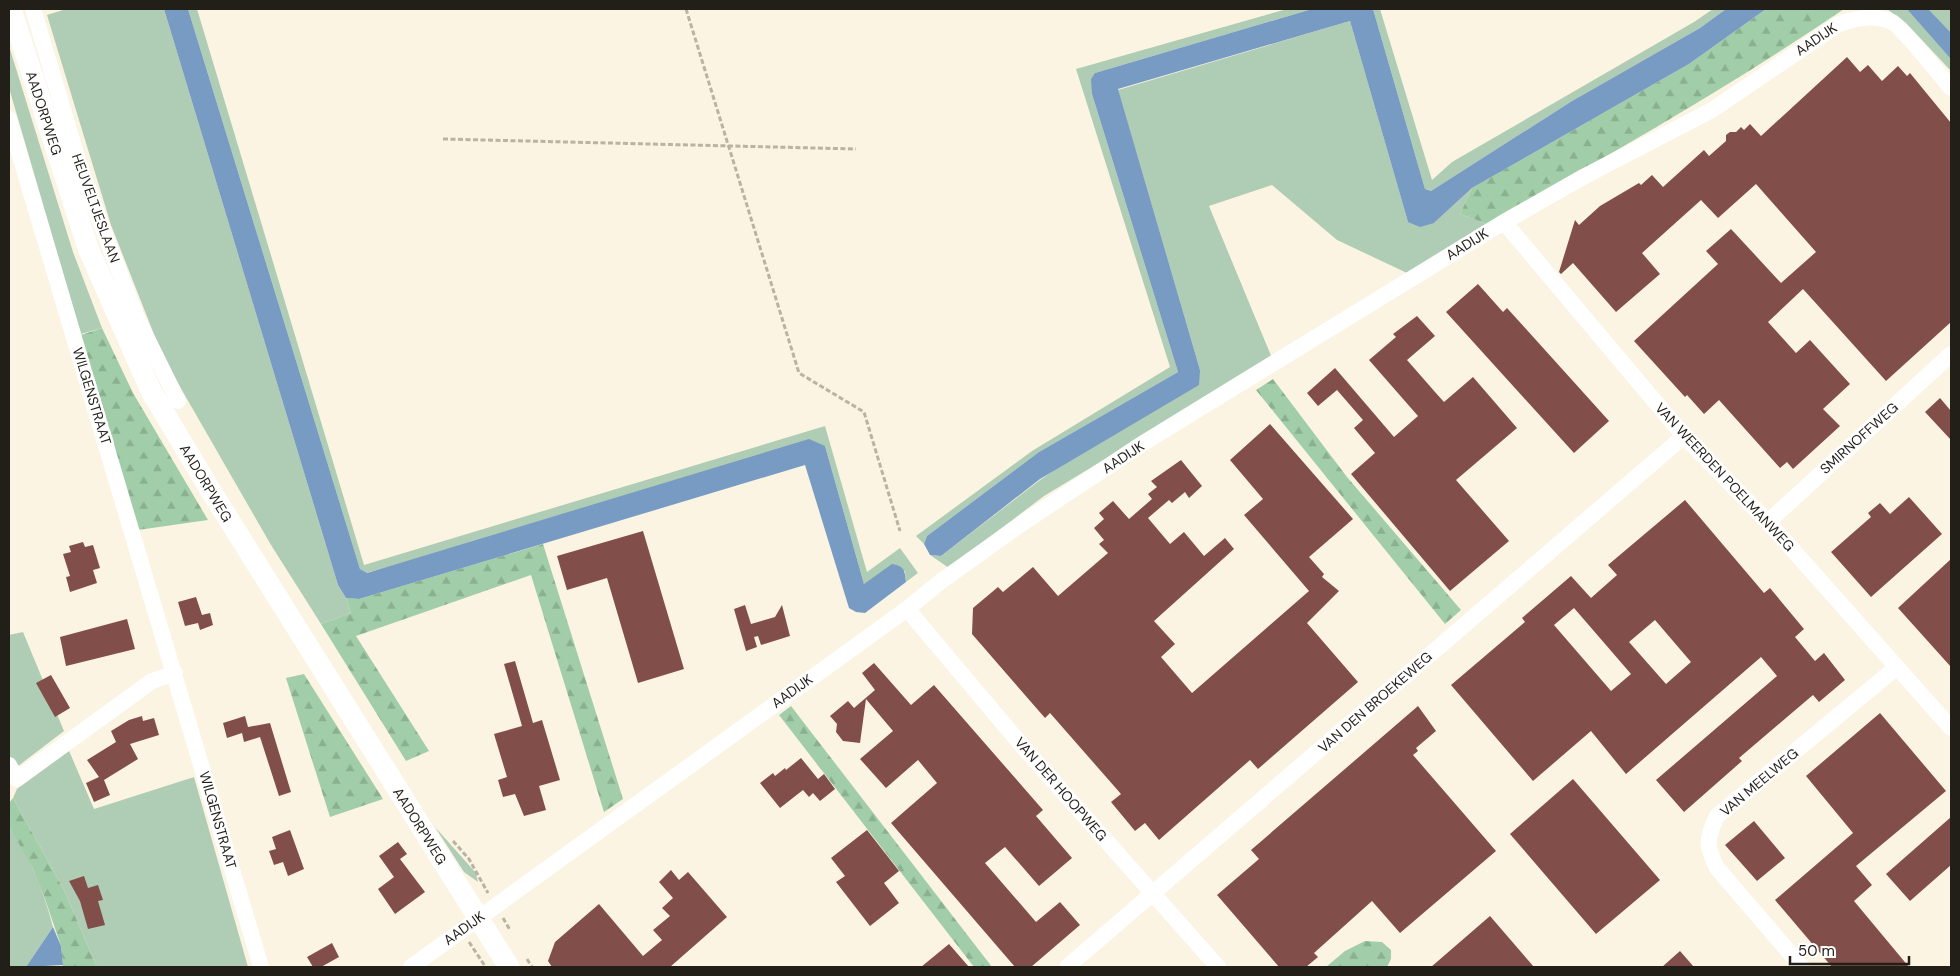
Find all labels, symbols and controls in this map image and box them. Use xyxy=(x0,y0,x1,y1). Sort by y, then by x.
street label: AADIJK xyxy=(1792,18,1840,60)
street label: AADORPWEG xyxy=(22,69,66,157)
street label: HEUVELTJESLAAN xyxy=(68,151,124,265)
street label: AADIJK xyxy=(1442,224,1492,264)
street label: WILGENSTRAAT xyxy=(69,345,115,447)
street label: SMIRNOFFWEG xyxy=(1816,398,1902,478)
street label: VAN WEERDEN POELMANWEG xyxy=(1651,399,1799,555)
street label: AADIJK xyxy=(1099,437,1147,477)
street label: AADORPWEG xyxy=(176,441,236,525)
street label: VAN DEN BROEKEWEG xyxy=(1314,648,1436,756)
street label: AADIJK xyxy=(768,670,816,712)
street label: VAN DER HOOPWEG xyxy=(1011,733,1111,845)
street label: VAN MEELWEG xyxy=(1716,744,1802,820)
street label: WILGENSTRAAT xyxy=(195,769,241,871)
street label: AADORPWEG xyxy=(389,784,451,868)
street label: AADIJK xyxy=(440,907,488,949)
scale bar xyxy=(1790,934,1909,966)
text: 50 m xyxy=(1798,941,1835,961)

